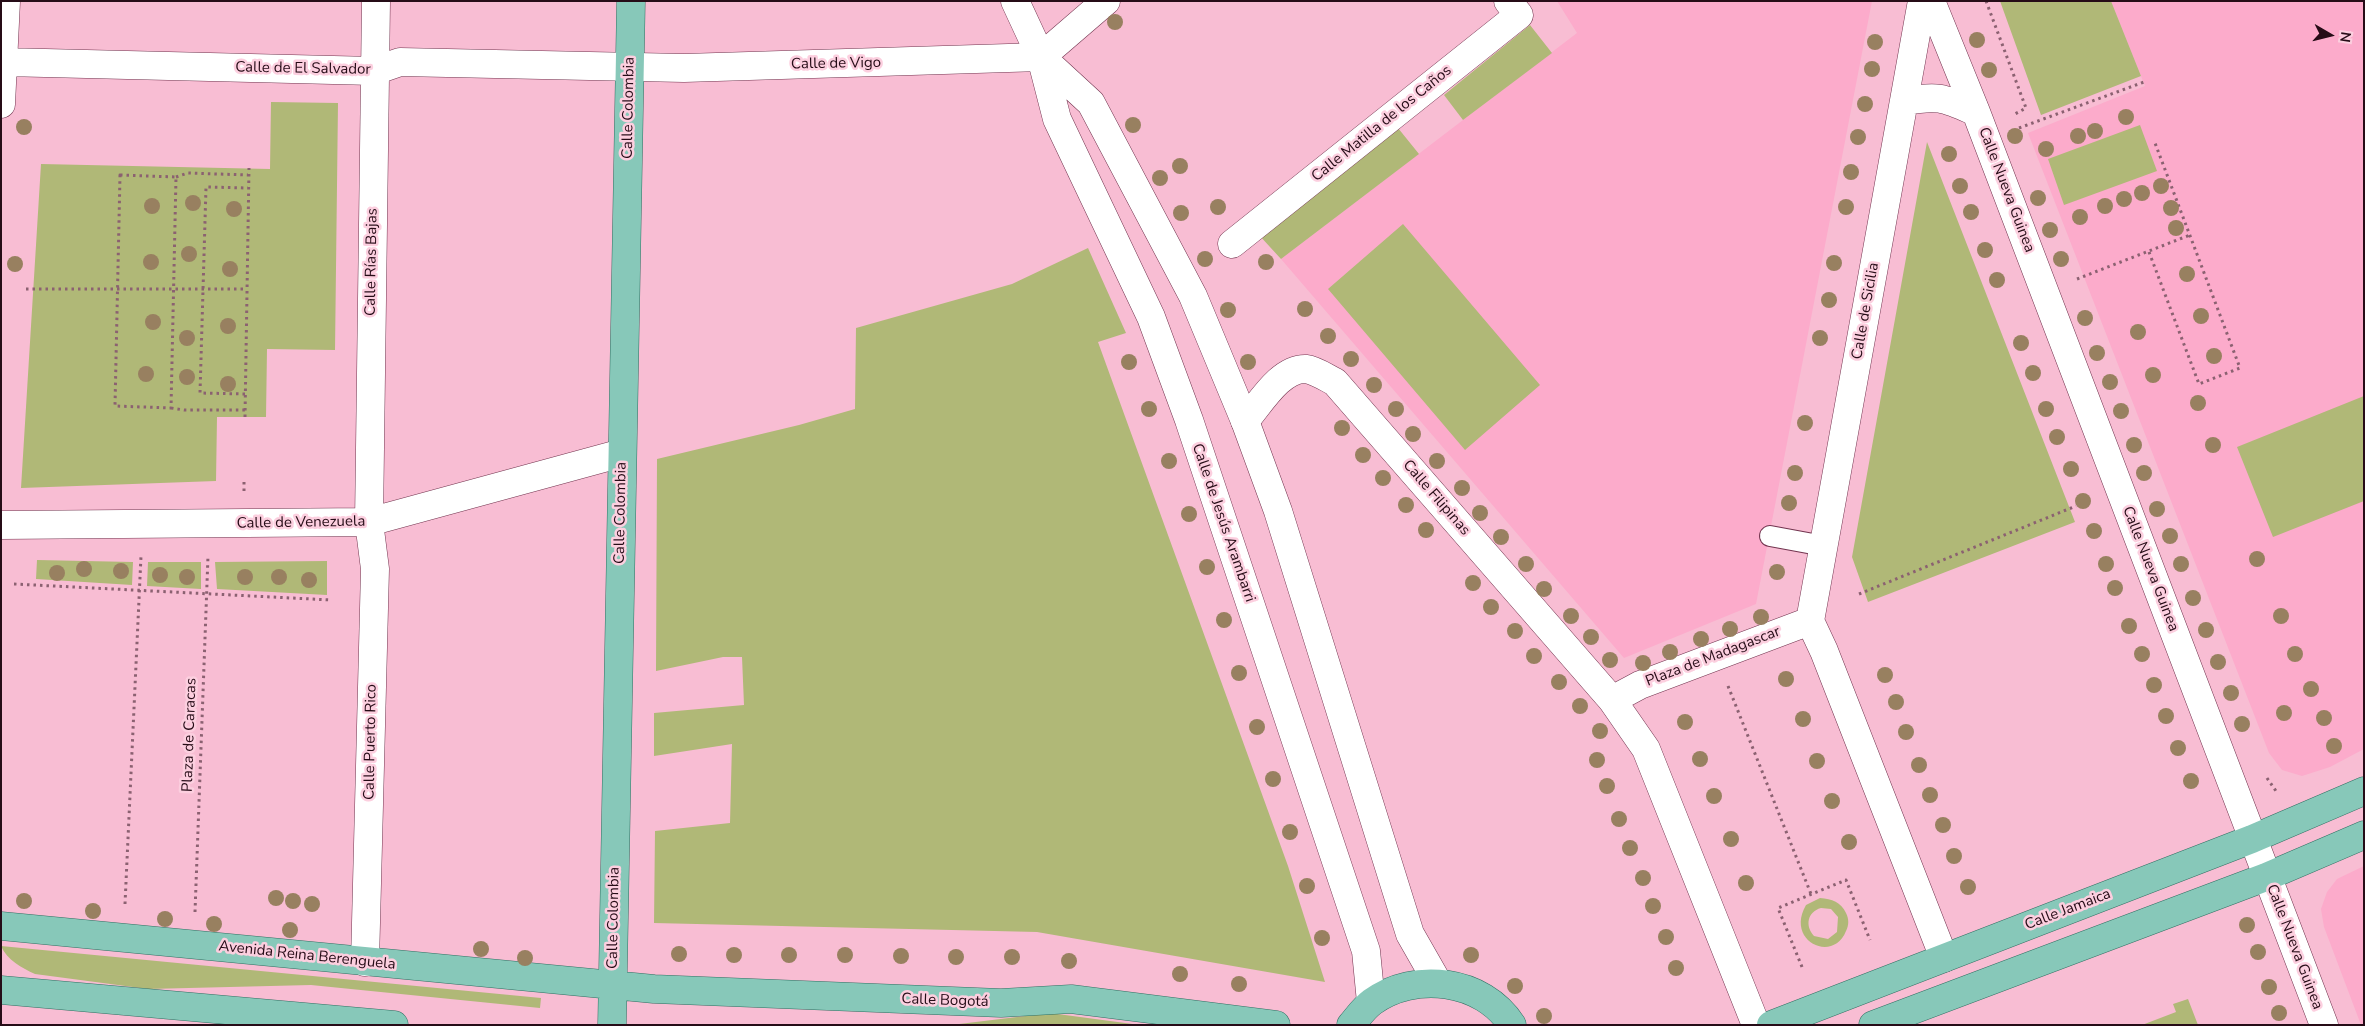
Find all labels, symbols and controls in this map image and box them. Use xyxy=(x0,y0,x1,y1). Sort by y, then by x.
north arrow xyxy=(2305,10,2355,60)
text: N xyxy=(2335,31,2355,44)
street label: Calle de Vigo xyxy=(791,54,881,74)
street label: Calle Colombia xyxy=(619,57,639,159)
street label: Calle de El Salvador xyxy=(235,59,371,79)
street label: Calle Matilla de los Caños xyxy=(1308,62,1456,186)
street label: Calle Nueva Guinea xyxy=(1974,125,2038,255)
street label: Calle Rías Bajas xyxy=(362,208,382,316)
street label: Calle de Sicilia xyxy=(1849,261,1883,361)
street label: Calle de Jesús Arambarri xyxy=(1187,441,1259,605)
street label: Calle Filipinas xyxy=(1398,457,1474,539)
street label: Calle Colombia xyxy=(611,462,631,564)
street label: Calle Nueva Guinea xyxy=(2118,504,2182,634)
street label: Calle de Venezuela xyxy=(237,513,365,533)
street label: Plaza de Madagascar xyxy=(1643,623,1783,691)
street label: Plaza de Caracas xyxy=(179,678,201,792)
street label: Calle Puerto Rico xyxy=(361,684,381,800)
street label: Calle Colombia xyxy=(604,867,624,969)
street label: Calle Nueva Guinea xyxy=(2262,882,2326,1012)
street label: Calle Jamaica xyxy=(2023,885,2113,935)
street label: Avenida Reina Berenguela xyxy=(218,938,396,974)
street label: Calle Bogotá xyxy=(901,990,989,1012)

